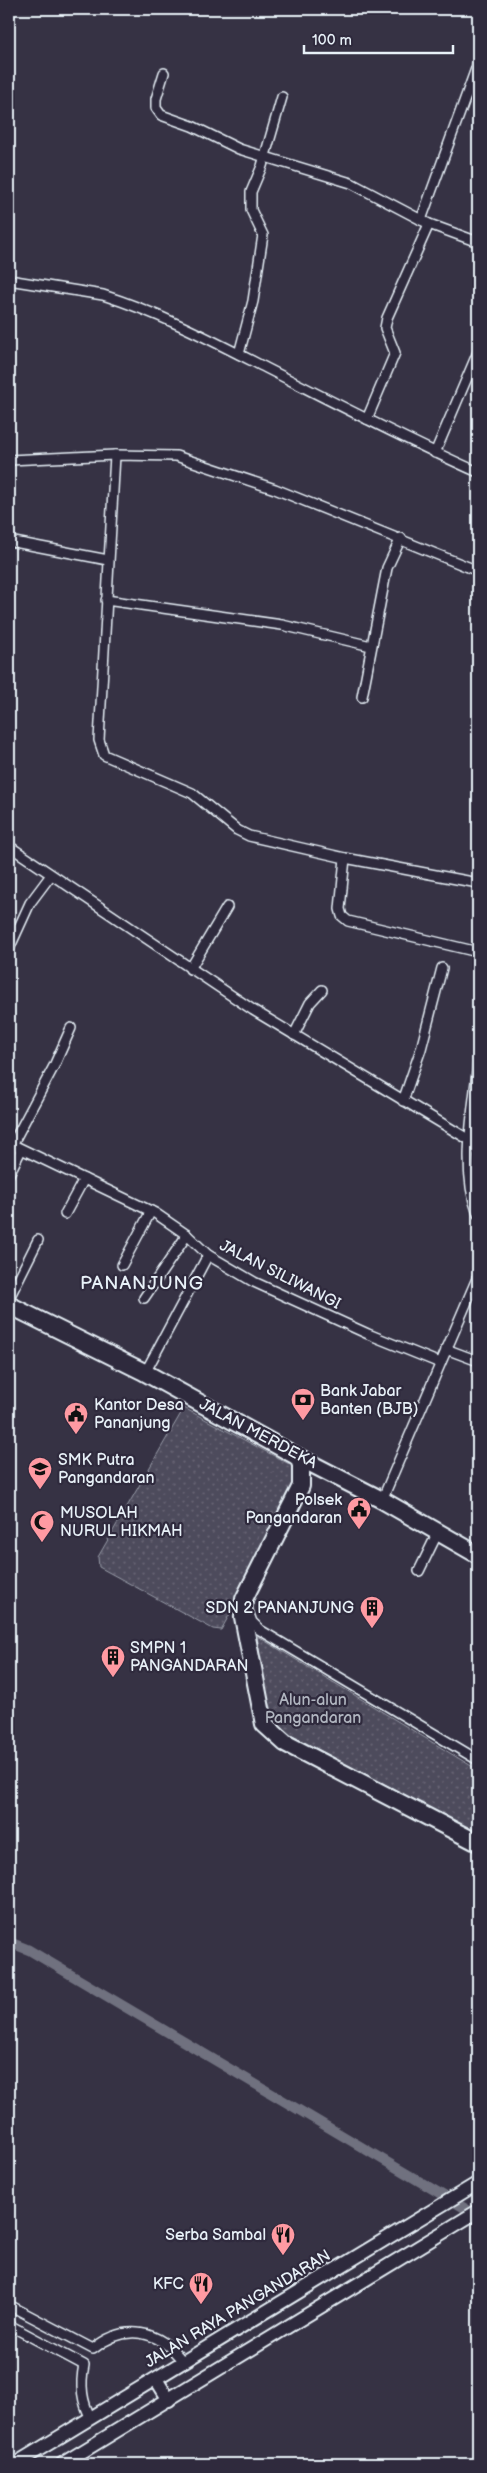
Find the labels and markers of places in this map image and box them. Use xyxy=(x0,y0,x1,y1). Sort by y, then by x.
place label: Bank Jabar Banten (BJB) xyxy=(320,1382,419,1419)
bank icon: Bank Jabar Banten (BJB) xyxy=(290,1387,316,1421)
place label: Kantor Desa Pananjung xyxy=(94,1396,184,1433)
public building icon: Kantor Desa Pananjung xyxy=(63,1401,89,1435)
place label: SMK Putra Pangandaran xyxy=(58,1451,155,1488)
school or university icon: SMK Putra Pangandaran xyxy=(27,1456,53,1490)
place label: Polsek Pangandaran xyxy=(245,1491,342,1528)
public building icon: Polsek Pangandaran xyxy=(346,1496,372,1530)
place label: MUSOLAH NURUL HIKMAH xyxy=(60,1504,183,1541)
mosque icon: MUSOLAH NURUL HIKMAH xyxy=(29,1509,55,1543)
building icon: SDN 2 PANANJUNG xyxy=(359,1595,385,1629)
place label: SDN 2 PANANJUNG xyxy=(206,1599,354,1618)
place label: SMPN 1 PANGANDARAN xyxy=(130,1639,249,1676)
building icon: SMPN 1 PANGANDARAN xyxy=(100,1644,126,1678)
restaurant icon: Serba Sambal xyxy=(270,2222,296,2256)
place label: Serba Sambal xyxy=(165,2226,266,2245)
restaurant icon: KFC xyxy=(188,2271,214,2305)
place label: KFC xyxy=(153,2275,184,2294)

